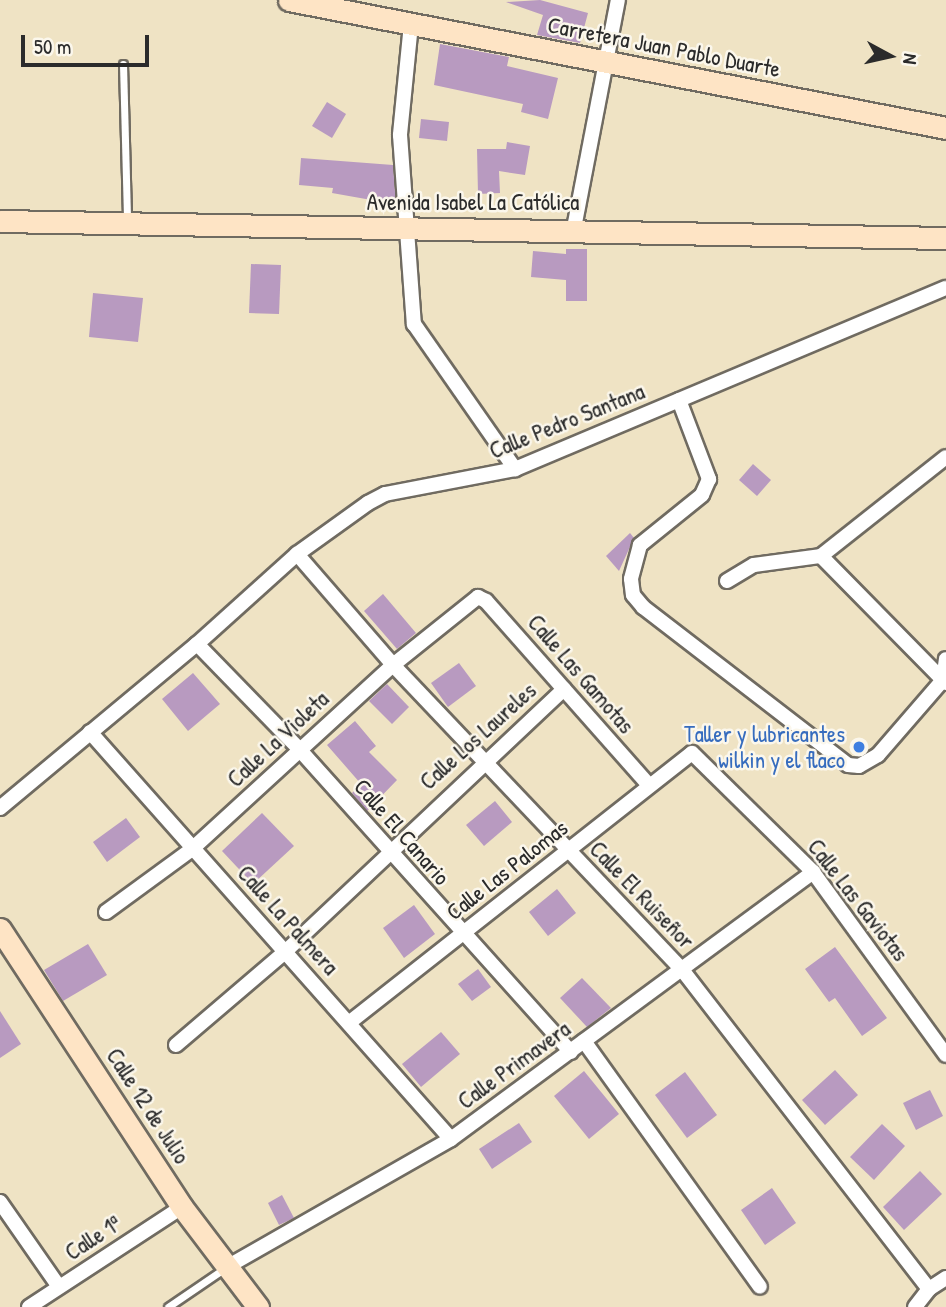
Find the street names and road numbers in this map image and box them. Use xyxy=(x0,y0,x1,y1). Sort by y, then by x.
street label: Carretera Juan Pablo Duarte xyxy=(545,11,783,83)
street label: Avenida Isabel La Católica xyxy=(367,188,579,216)
street label: Calle Pedro Santana xyxy=(485,377,649,465)
street label: Calle Las Gamotas xyxy=(522,609,640,739)
street label: Calle Los Laureles xyxy=(414,677,542,795)
street label: Calle La Violeta xyxy=(222,685,334,793)
street label: Calle El Canario xyxy=(348,773,456,891)
street label: Calle Las Palomas xyxy=(441,814,573,926)
street label: Calle Las Gaviotas xyxy=(802,834,914,966)
street label: Calle El Ruiseñor xyxy=(584,835,700,955)
street label: Calle La Palmera xyxy=(232,860,344,980)
street label: Calle Primavera xyxy=(453,1015,575,1115)
street label: Calle 12 de Julio xyxy=(100,1043,196,1169)
street label: Calle 1ª xyxy=(60,1210,126,1266)

